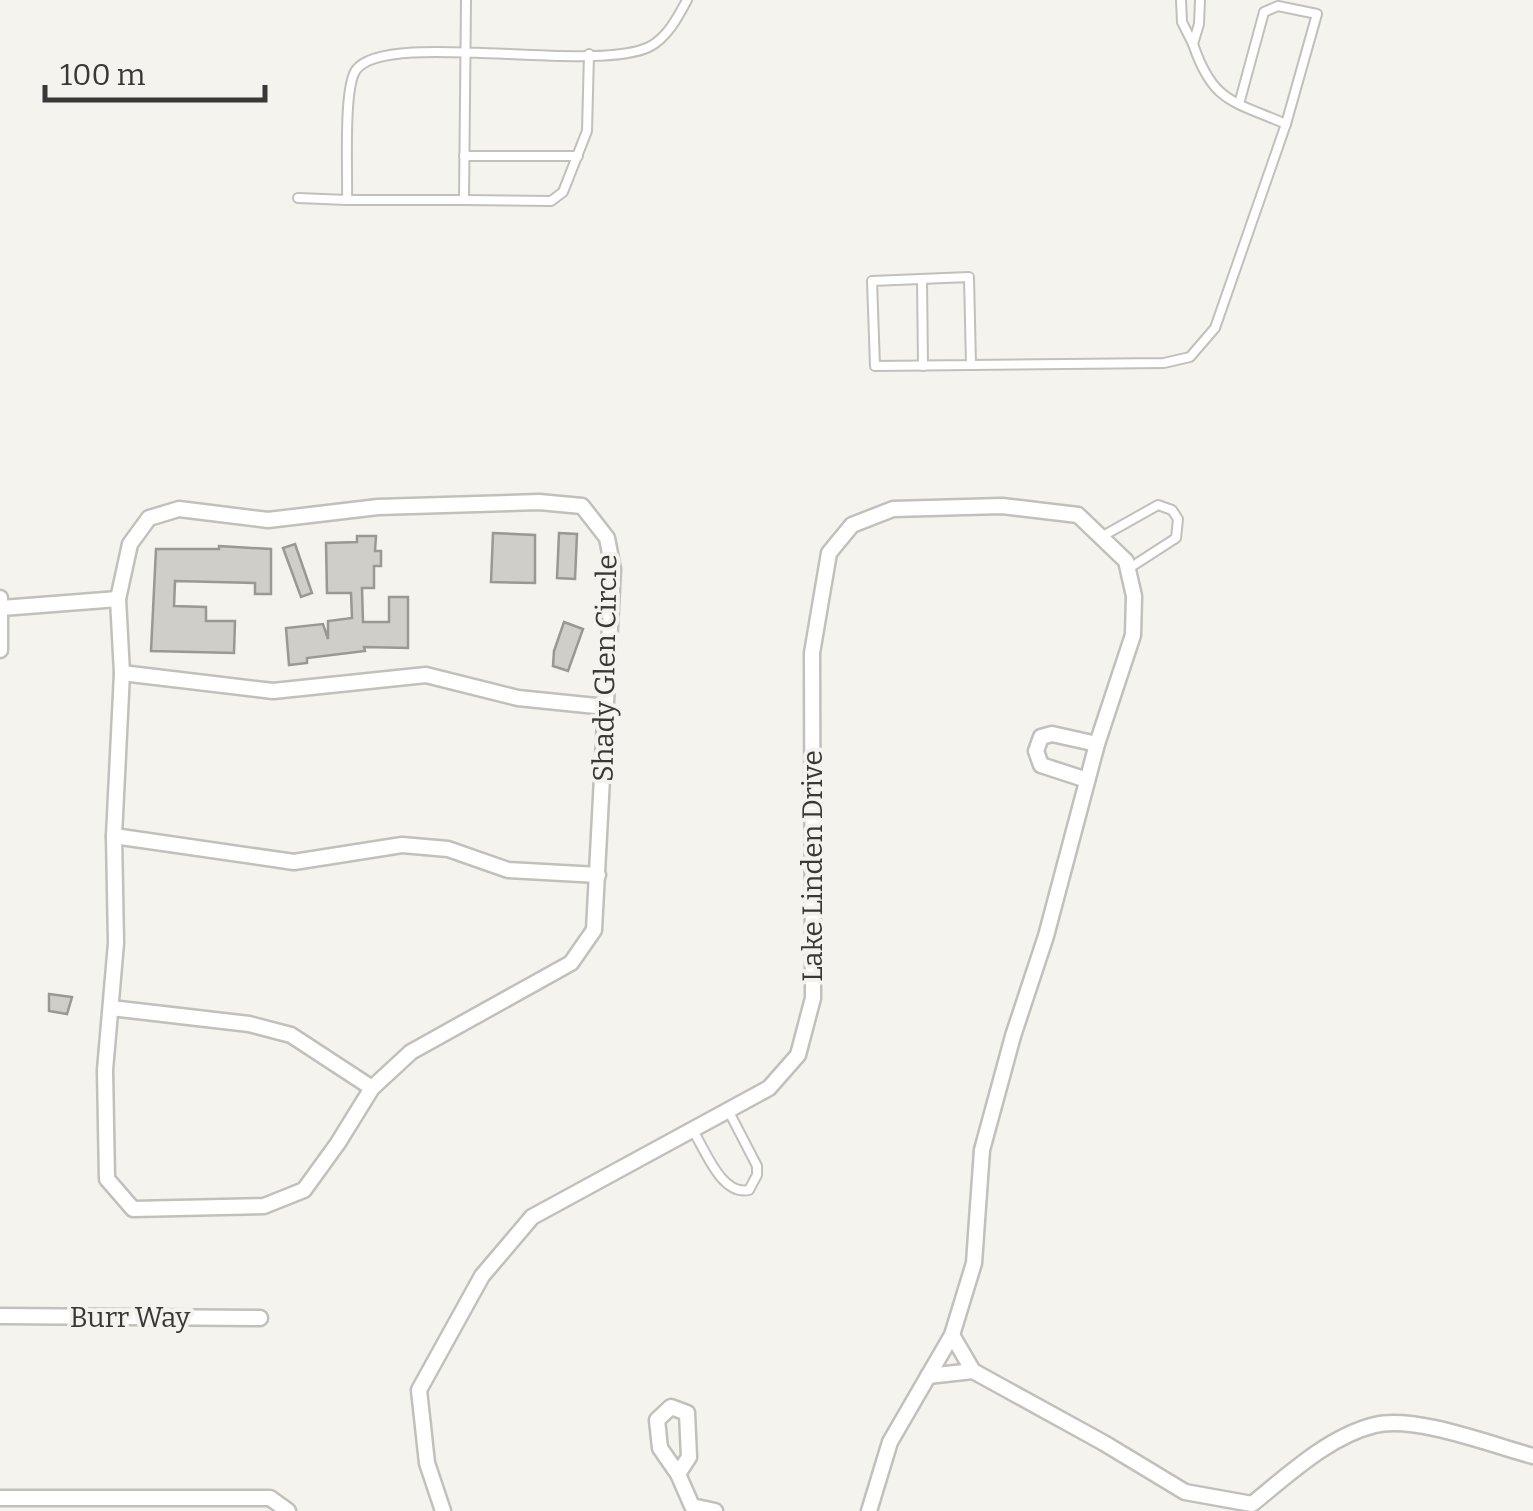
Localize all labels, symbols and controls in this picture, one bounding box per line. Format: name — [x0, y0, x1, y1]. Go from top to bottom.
scale bar — [45, 40, 265, 102]
text: 100 m — [60, 57, 146, 93]
street label: Shady Glen Circle — [587, 554, 623, 782]
street label: Lake Linden Drive — [796, 750, 829, 982]
street label: Burr Way — [70, 1301, 190, 1334]

